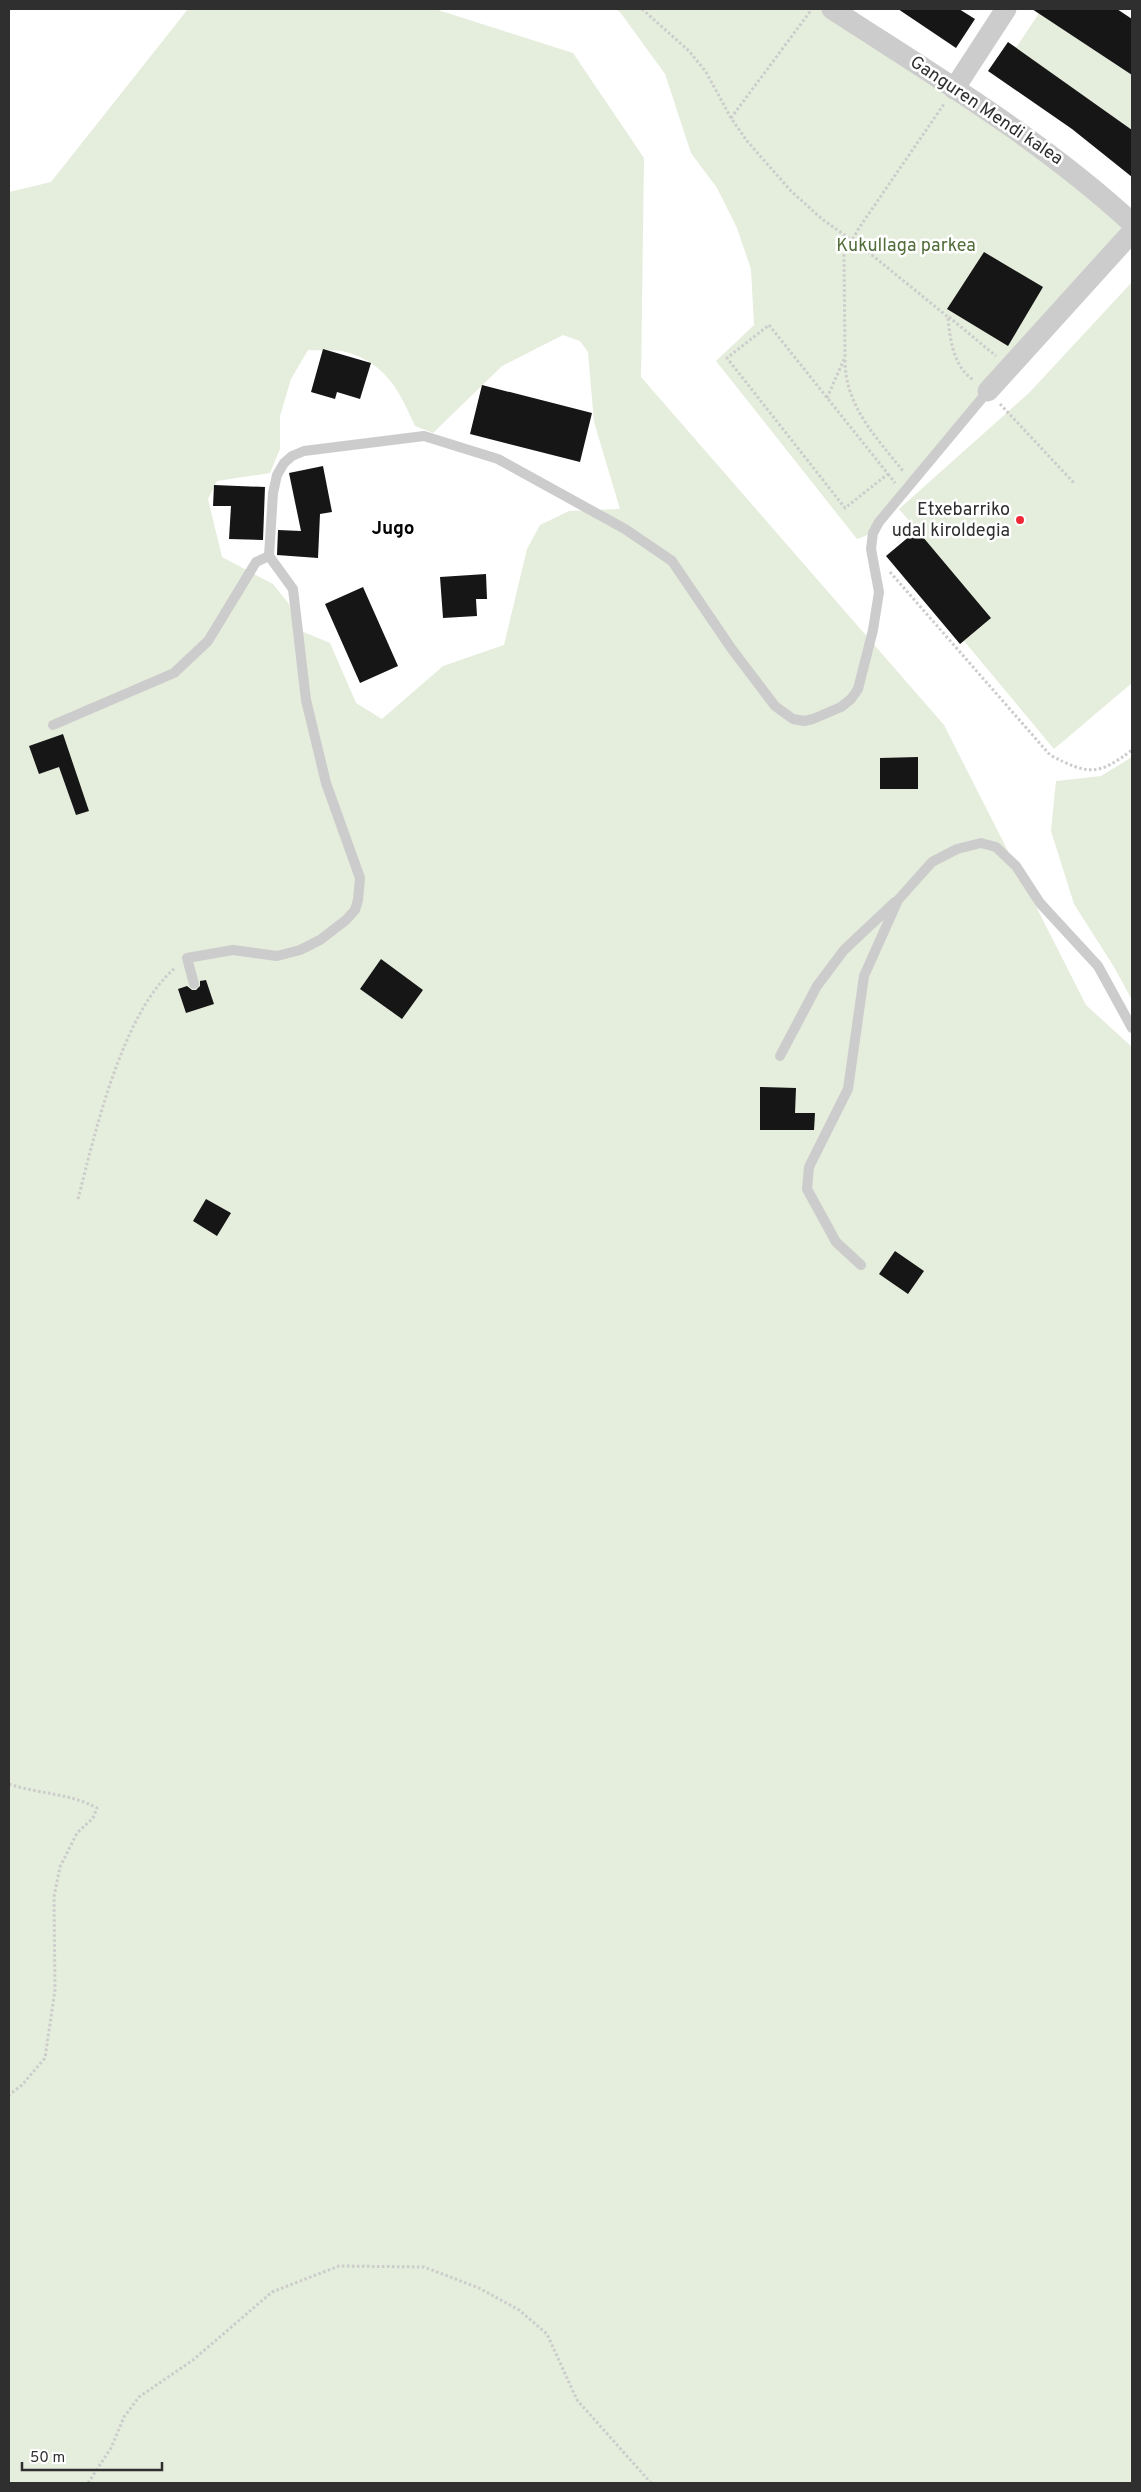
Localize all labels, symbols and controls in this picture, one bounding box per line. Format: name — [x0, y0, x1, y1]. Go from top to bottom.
street label: Ganguren Mendi kalea — [905, 51, 1067, 171]
park label: Kukullaga parkea — [836, 235, 976, 258]
place label: Etxebarriko udal kiroldegia — [892, 499, 1010, 543]
marker: Etxebarriko udal kiroldegia — [1014, 514, 1026, 526]
district label: Jugo — [371, 517, 415, 541]
scale bar — [22, 2440, 162, 2472]
text: 50 m — [30, 2449, 65, 2468]

